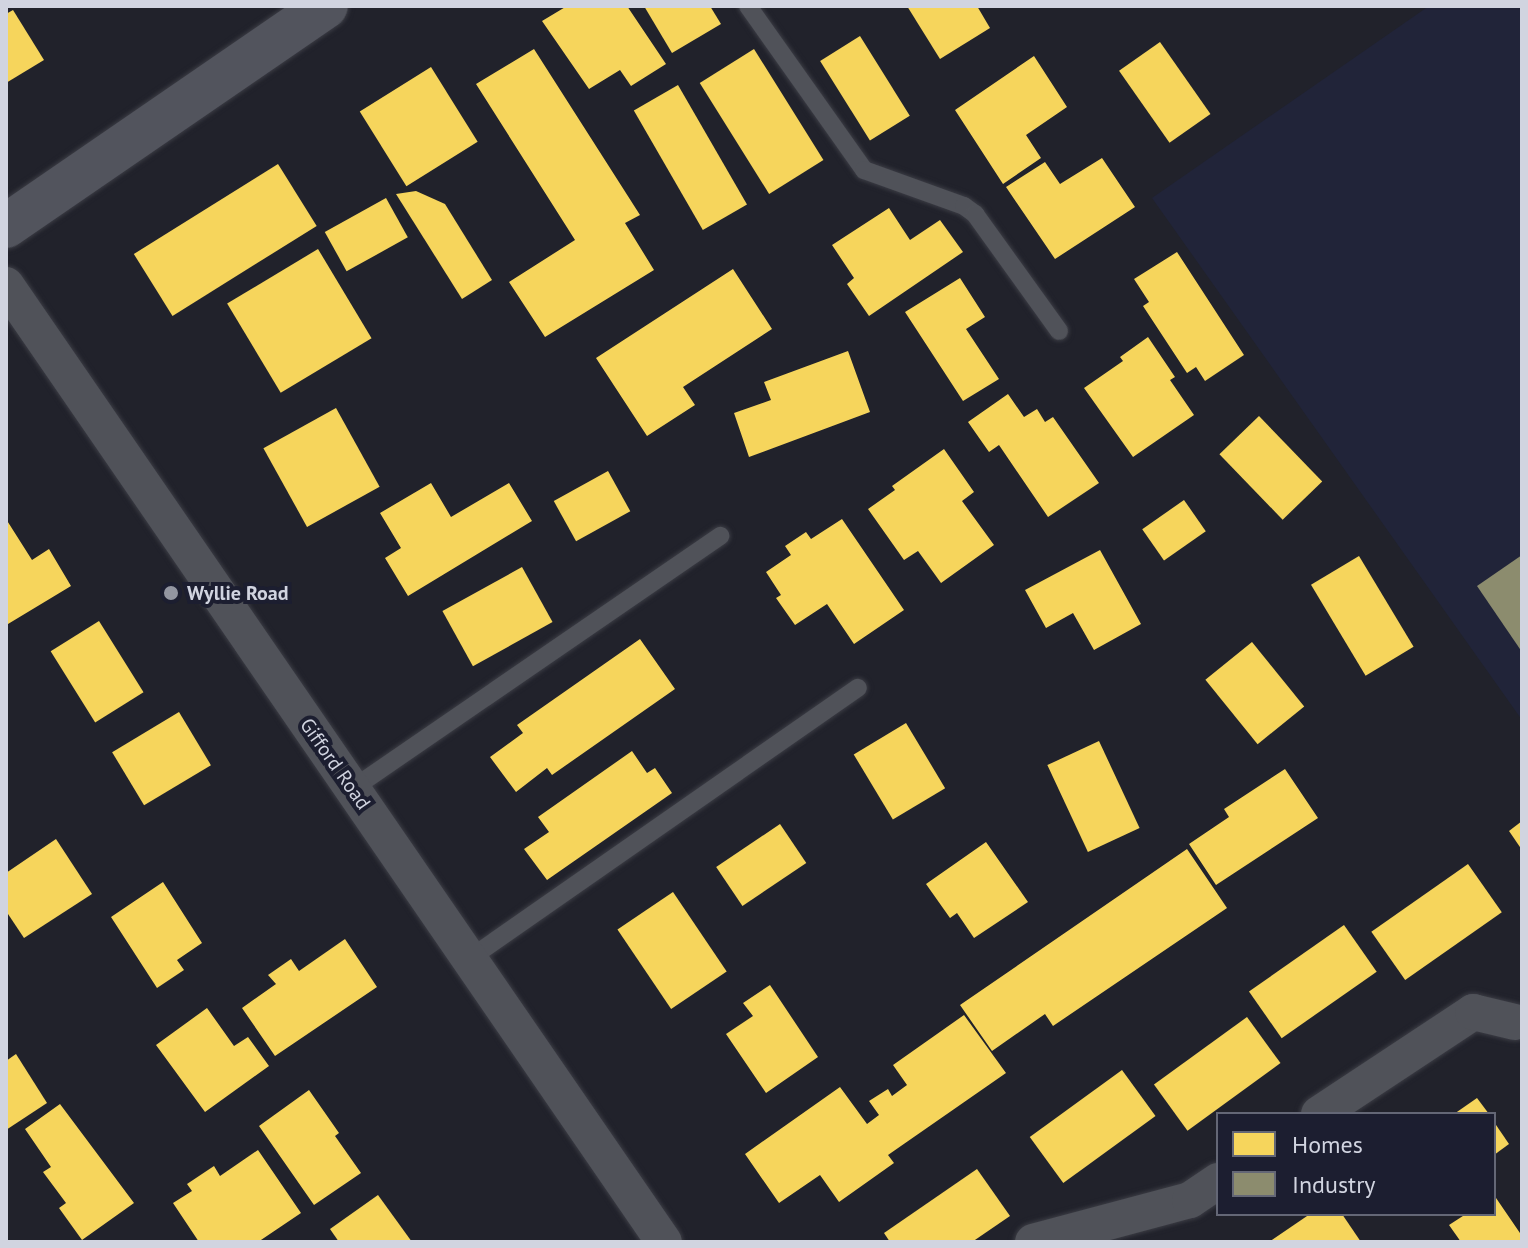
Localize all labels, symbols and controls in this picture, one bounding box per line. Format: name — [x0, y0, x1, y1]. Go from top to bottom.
place label: Wyllie Road — [187, 581, 289, 605]
marker: Wyllie Road — [162, 584, 180, 602]
street label: Gifford Road — [295, 714, 375, 814]
legend — [1216, 1112, 1496, 1216]
text: Homes — [1292, 1129, 1363, 1160]
text: Industry — [1292, 1169, 1376, 1200]

